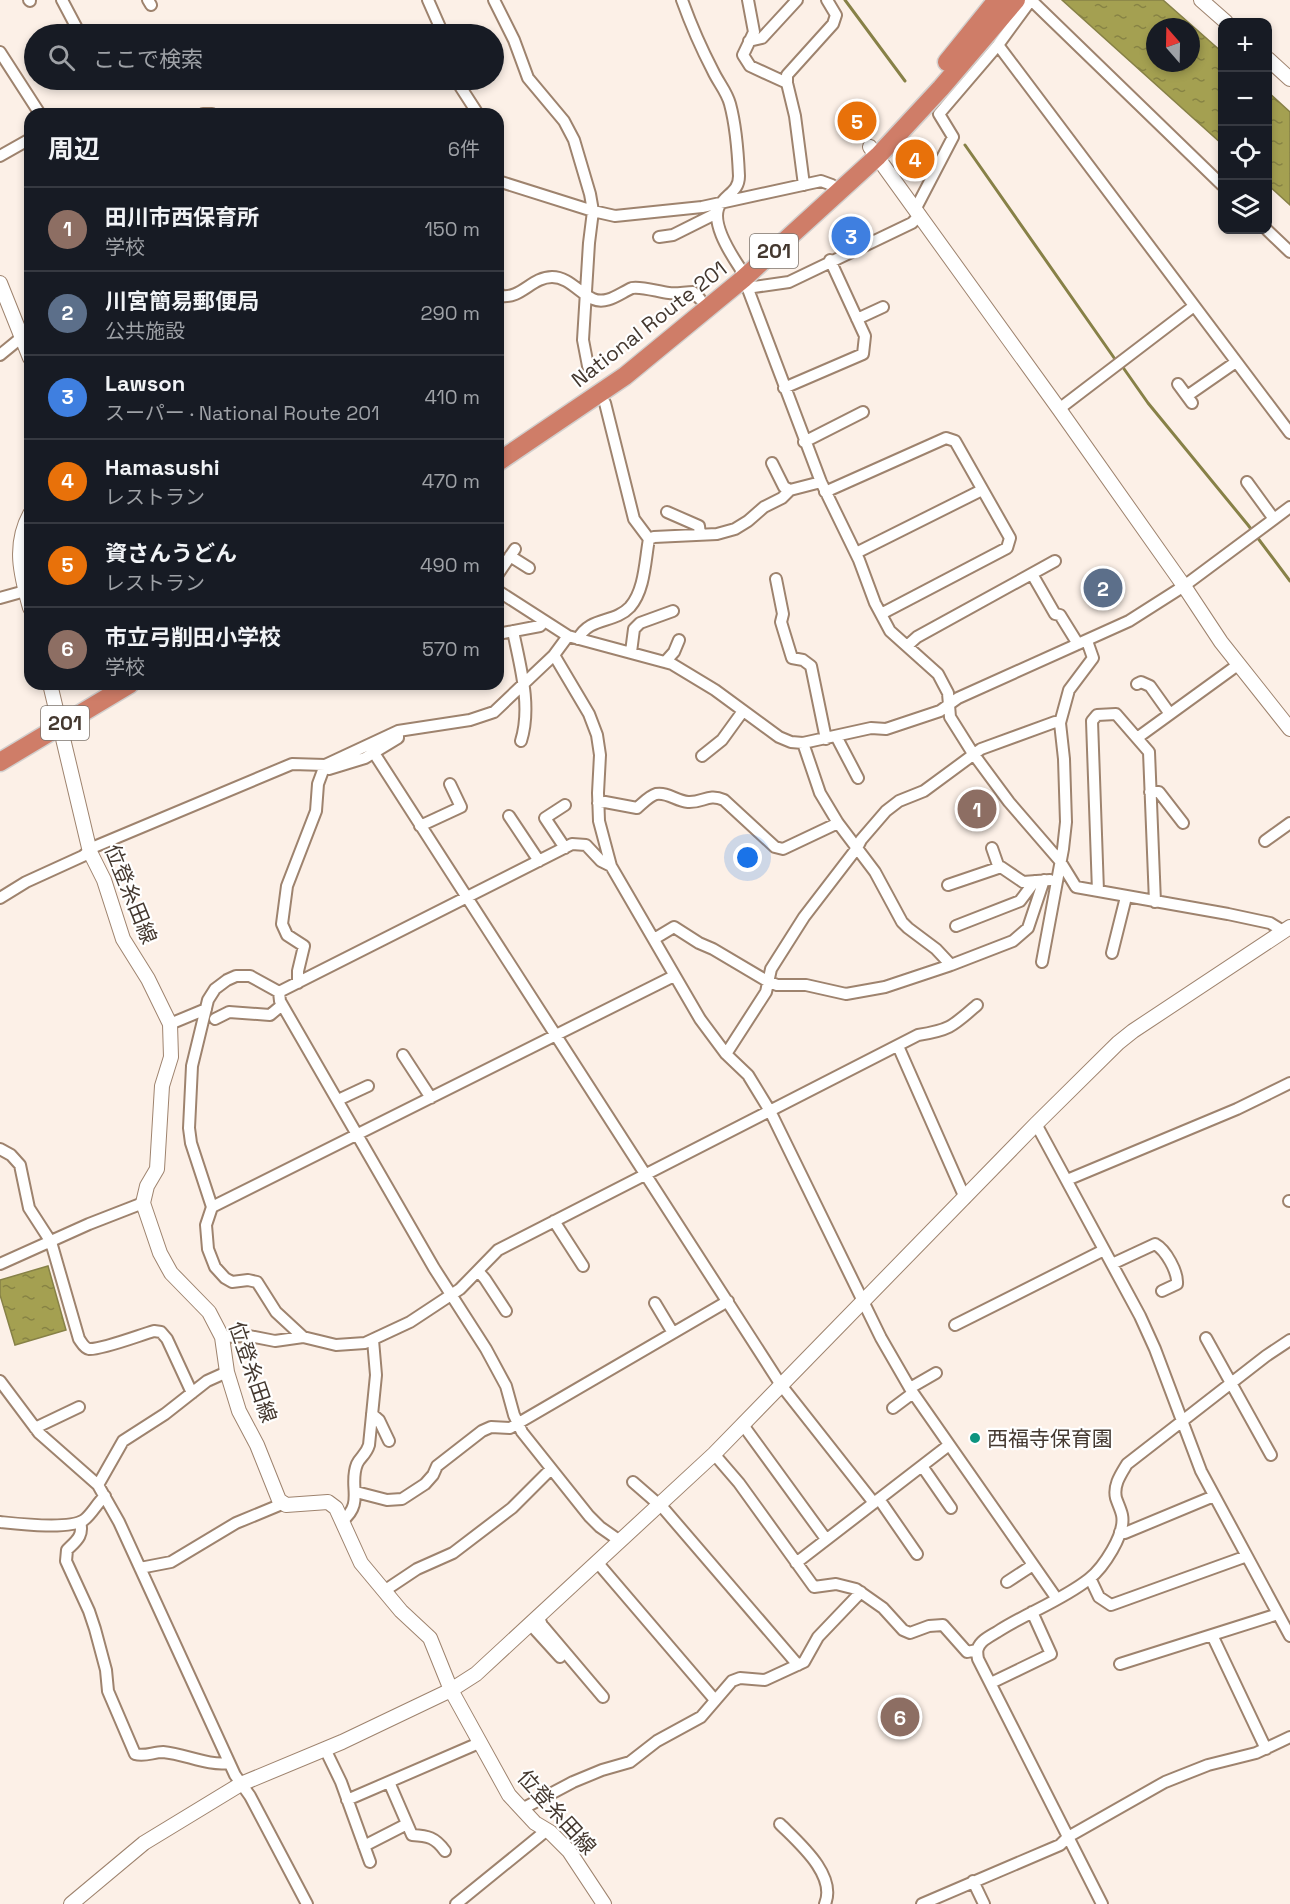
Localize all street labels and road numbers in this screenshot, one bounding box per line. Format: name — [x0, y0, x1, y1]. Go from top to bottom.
road number: 201 — [750, 234, 798, 268]
street label: National Route 201 — [566, 255, 732, 393]
road number: 201 — [41, 706, 89, 740]
street label: 位登糸田線 — [99, 840, 163, 948]
street label: 位登糸田線 — [223, 1318, 283, 1426]
street label: 位登糸田線 — [512, 1764, 602, 1860]

